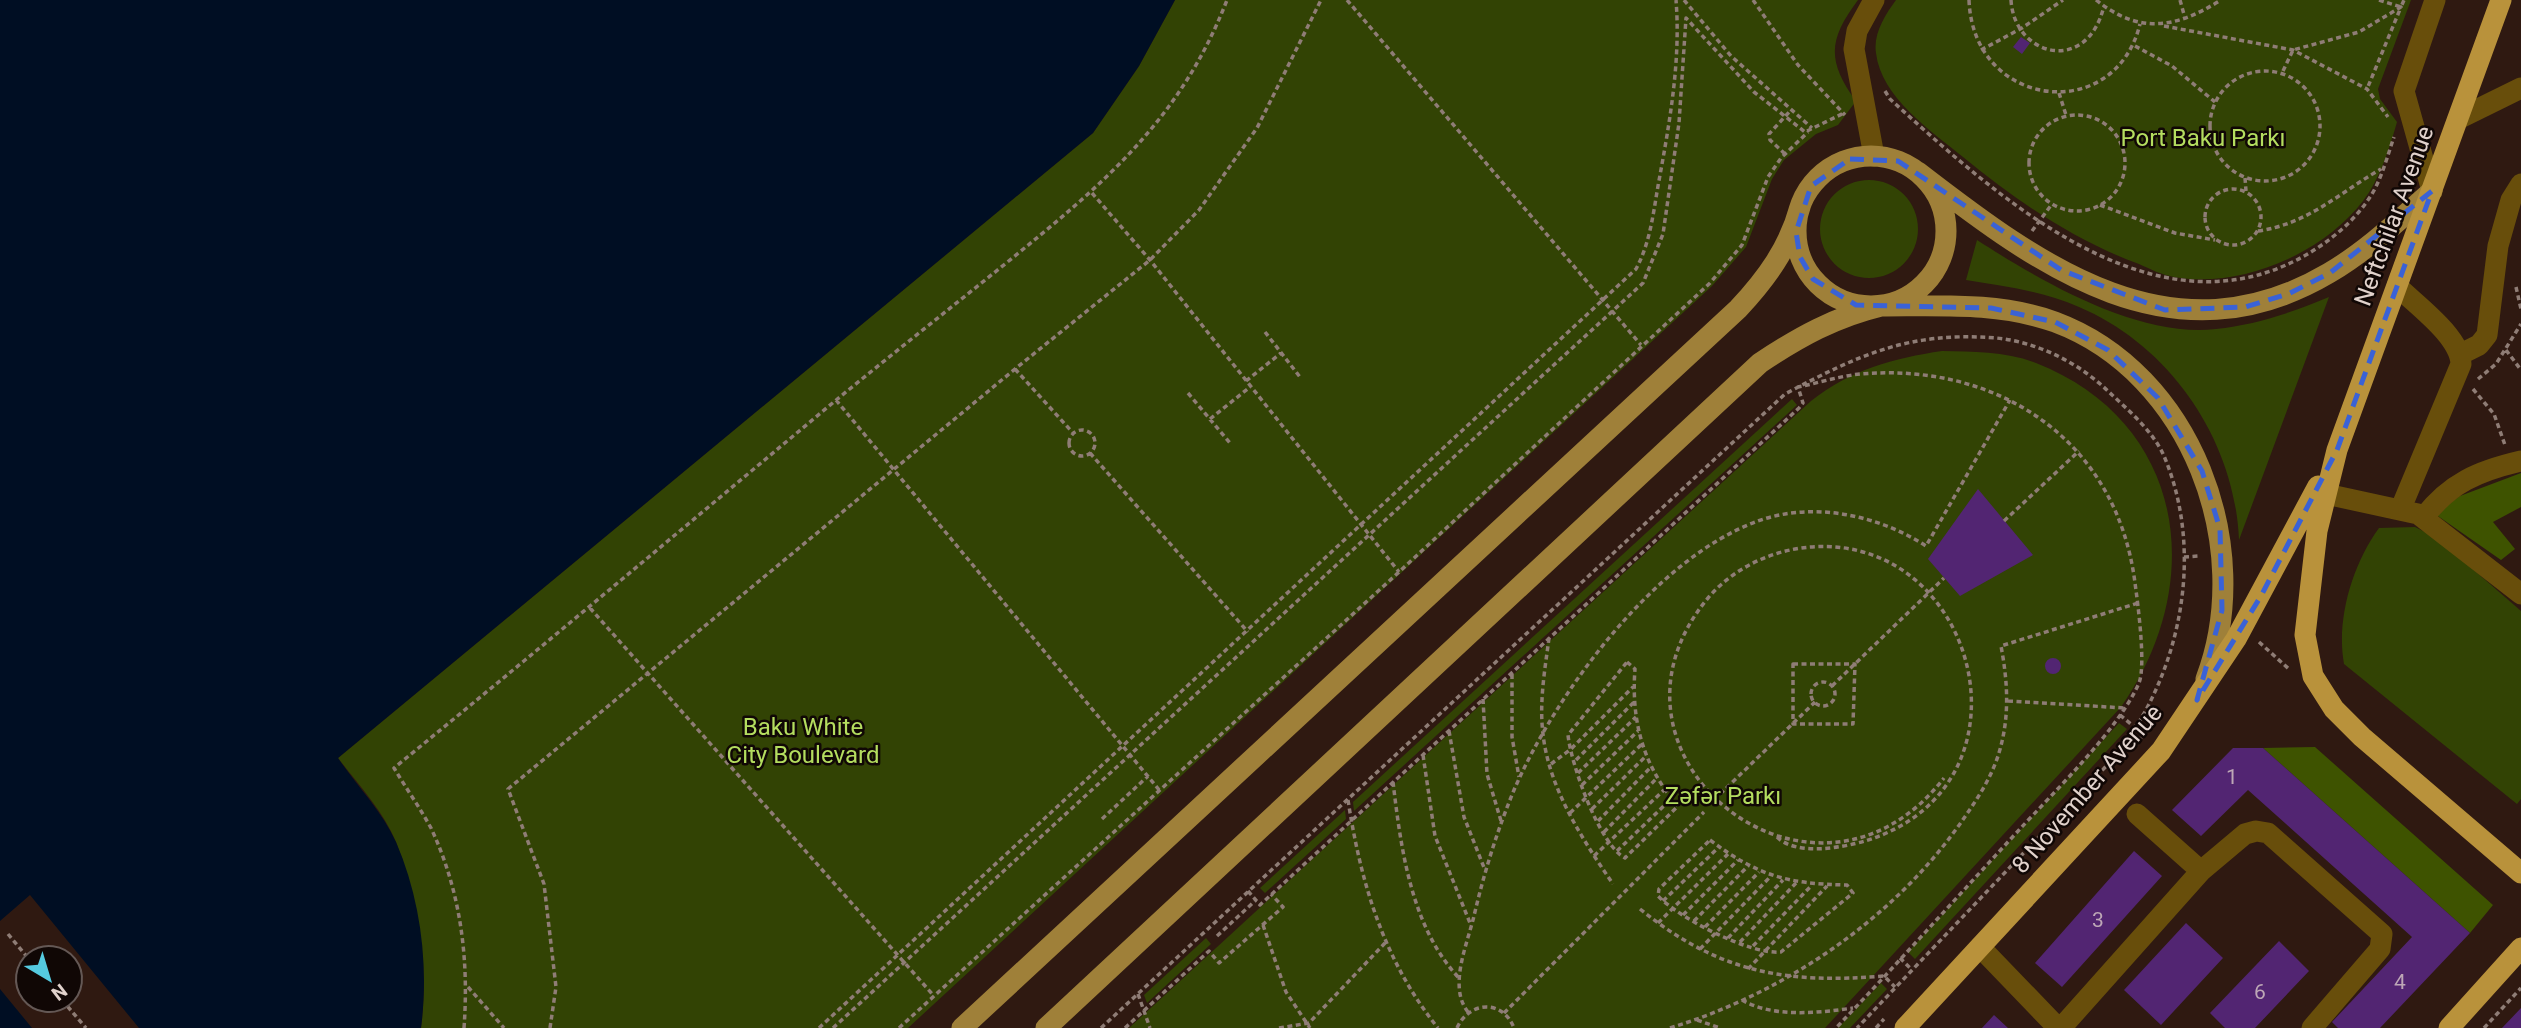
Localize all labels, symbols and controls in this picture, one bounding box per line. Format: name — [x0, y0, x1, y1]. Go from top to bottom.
street label: Neftchilar Avenue — [2349, 122, 2439, 310]
park label: Port Baku Parkı — [2121, 124, 2285, 152]
street label: 8 November Avenue — [2006, 699, 2168, 879]
park label: Baku White City Boulevard — [727, 713, 879, 769]
house number: 1 — [2226, 765, 2238, 789]
park label: Zəfər Parkı — [1665, 782, 1781, 810]
house number: 3 — [2092, 908, 2104, 932]
north arrow — [14, 944, 84, 1014]
house number: 4 — [2394, 970, 2406, 994]
text: N — [47, 979, 72, 1005]
house number: 6 — [2254, 980, 2266, 1004]

